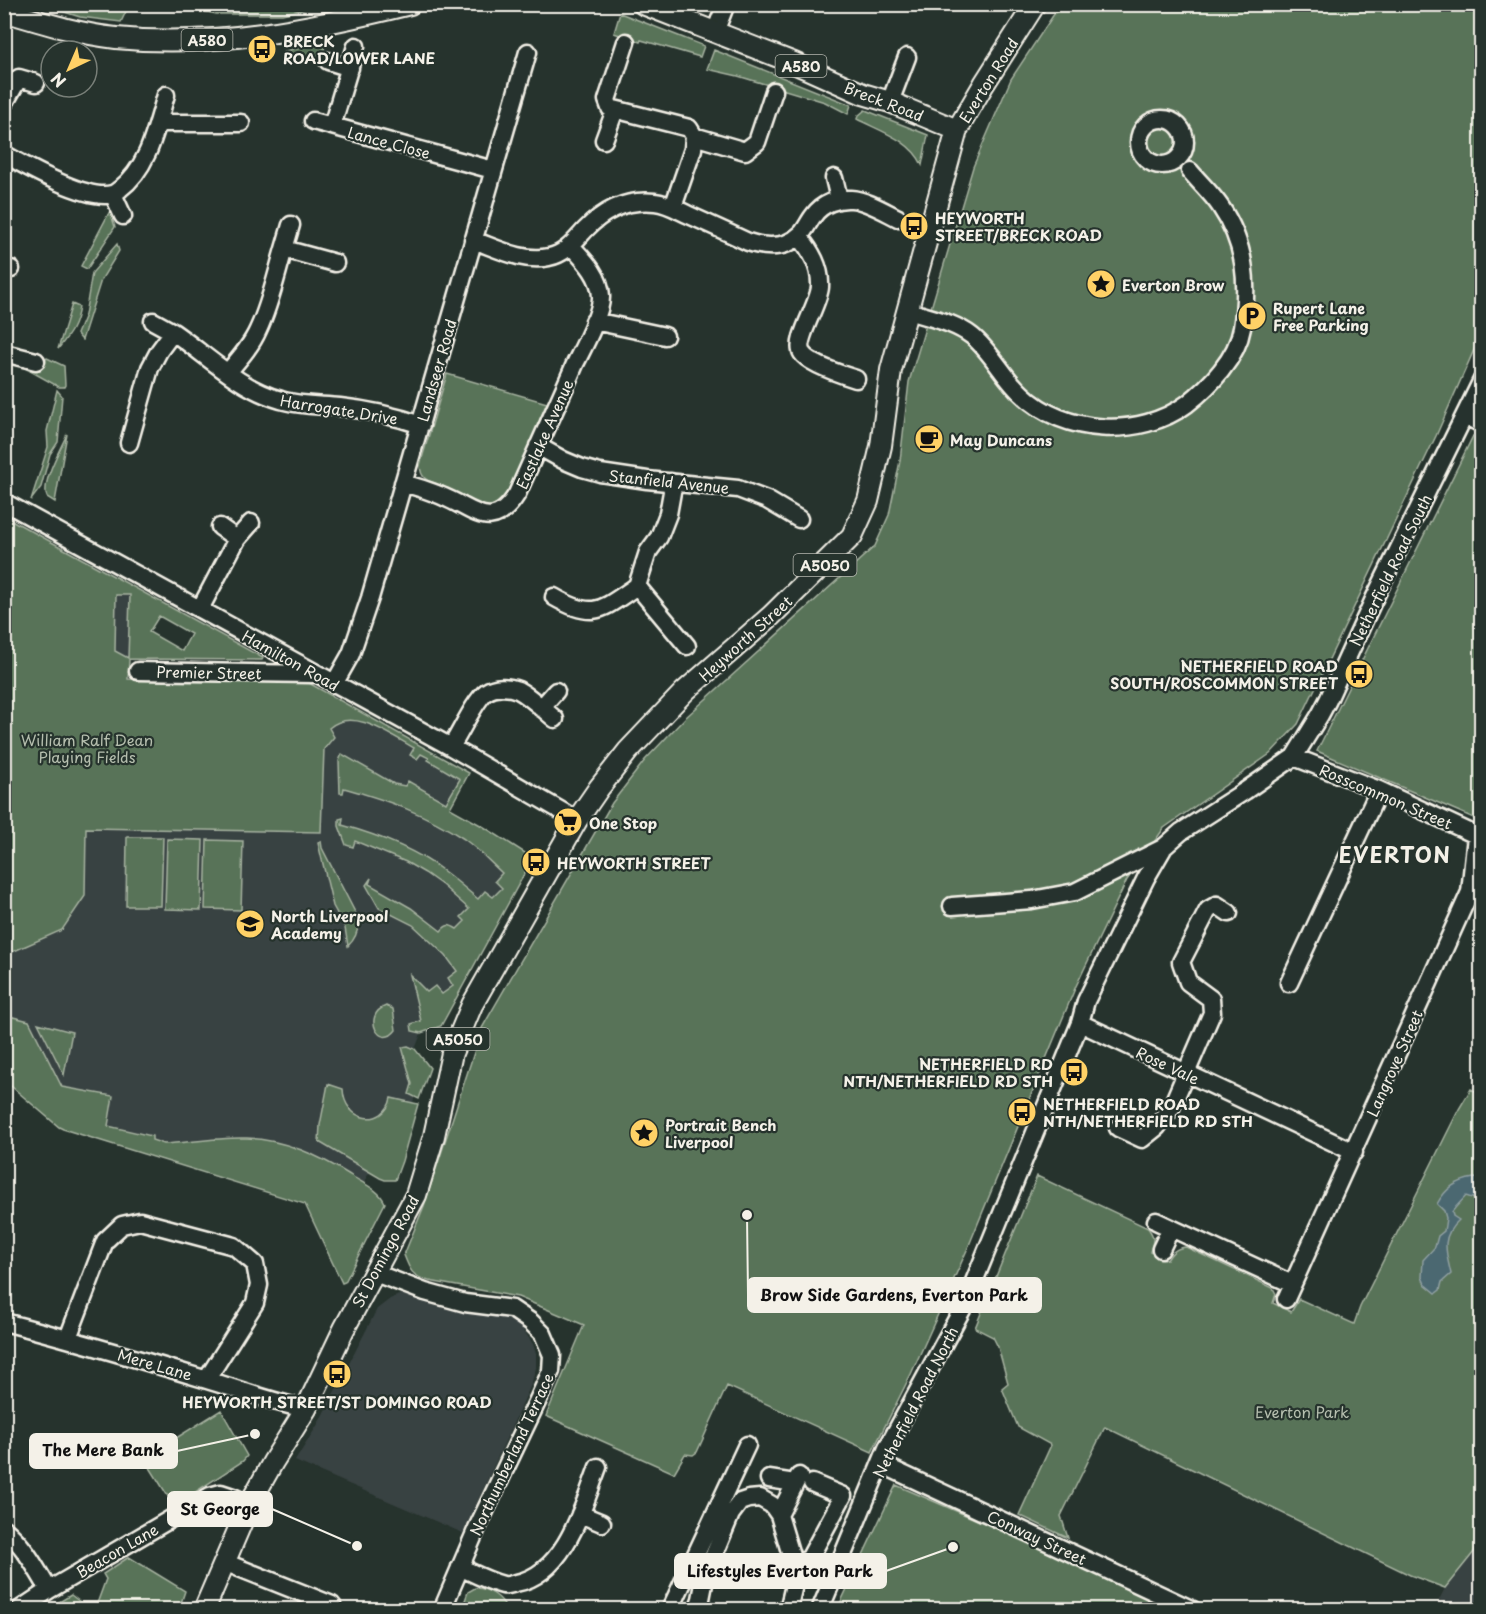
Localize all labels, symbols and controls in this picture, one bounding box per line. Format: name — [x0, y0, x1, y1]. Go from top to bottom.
road number: A580 — [182, 29, 232, 51]
place label: BRECK ROAD/LOWER LANE — [283, 29, 436, 69]
bus stop icon: BRECK ROAD/LOWER LANE — [246, 33, 278, 65]
street label: Everton Road — [953, 33, 1023, 127]
north arrow — [39, 39, 99, 99]
road number: A580 — [776, 55, 826, 77]
text: N — [45, 67, 71, 94]
street label: Breck Road — [841, 75, 927, 127]
street label: Lance Close — [345, 120, 433, 164]
place label: HEYWORTH STREET/BRECK ROAD — [935, 206, 1102, 246]
bus stop icon: HEYWORTH STREET/BRECK ROAD — [898, 210, 930, 242]
place icon: Everton Brow — [1085, 268, 1117, 300]
place label: Everton Brow — [1122, 273, 1225, 296]
place label: Rupert Lane Free Parking — [1273, 296, 1369, 336]
parking icon: Rupert Lane Free Parking — [1236, 300, 1268, 332]
street label: Landseer Road — [410, 316, 462, 424]
street label: Eastlake Avenue — [509, 375, 579, 493]
street label: Harrogate Drive — [278, 388, 400, 430]
cafe icon: May Duncans — [913, 423, 945, 455]
place label: May Duncans — [950, 428, 1052, 451]
street label: Stanfield Avenue — [608, 463, 730, 499]
street label: Netherfield Road South — [1343, 490, 1437, 650]
road number: A5050 — [794, 554, 856, 576]
street label: Heyworth Street — [693, 590, 797, 686]
street label: Hamilton Road — [238, 624, 344, 696]
place label: NETHERFIELD ROAD SOUTH/ROSCOMMON STREET — [1110, 654, 1339, 694]
bus stop icon: NETHERFIELD ROAD SOUTH/ROSCOMMON STREET — [1343, 658, 1375, 690]
street label: Premier Street — [156, 660, 262, 684]
park label: William Ralf Dean Playing Fields — [21, 728, 153, 768]
street label: Rosscommon Street — [1316, 758, 1456, 834]
supermarket icon: One Stop — [552, 806, 584, 838]
place label: One Stop — [589, 811, 657, 834]
district label: EVERTON — [1338, 838, 1452, 870]
bus stop icon: HEYWORTH STREET — [520, 846, 552, 878]
place label: HEYWORTH STREET — [557, 851, 711, 874]
place label: North Liverpool Academy — [270, 904, 388, 944]
school or university icon: North Liverpool Academy — [234, 908, 266, 940]
street label: Langrove Street — [1360, 1006, 1428, 1120]
road number: A5050 — [426, 1028, 490, 1050]
street label: Rose Vale — [1132, 1040, 1204, 1090]
place label: NETHERFIELD RD NTH/NETHERFIELD RD STH — [843, 1052, 1053, 1092]
bus stop icon: NETHERFIELD RD NTH/NETHERFIELD RD STH — [1058, 1056, 1090, 1088]
place label: NETHERFIELD ROAD NTH/NETHERFIELD RD STH — [1043, 1092, 1253, 1132]
bus stop icon: NETHERFIELD ROAD NTH/NETHERFIELD RD STH — [1006, 1096, 1038, 1128]
place label: Portrait Bench Liverpool — [665, 1113, 777, 1153]
place icon: Portrait Bench Liverpool — [628, 1117, 660, 1149]
street label: St Domingo Road — [346, 1191, 424, 1311]
callout: Brow Side Gardens, Everton Park — [748, 1278, 1041, 1312]
text: Brow Side Gardens, Everton Park — [760, 1282, 1028, 1306]
street label: Netherfield Road North — [867, 1322, 963, 1482]
street label: Mere Lane — [115, 1342, 195, 1386]
bus stop icon: HEYWORTH STREET/ST DOMINGO ROAD — [321, 1358, 353, 1390]
street label: Northumberland Terrace — [463, 1369, 559, 1539]
place label: HEYWORTH STREET/ST DOMINGO ROAD — [182, 1390, 492, 1413]
park label: Everton Park — [1255, 1400, 1349, 1423]
callout: The Mere Bank — [30, 1434, 177, 1468]
text: The Mere Bank — [42, 1437, 164, 1461]
callout: St George — [168, 1492, 272, 1526]
text: St George — [180, 1496, 260, 1520]
street label: Conway Street — [984, 1504, 1090, 1570]
street label: Beacon Lane — [72, 1517, 162, 1583]
callout: Lifestyles Everton Park — [675, 1554, 886, 1588]
text: Lifestyles Everton Park — [687, 1558, 873, 1582]

